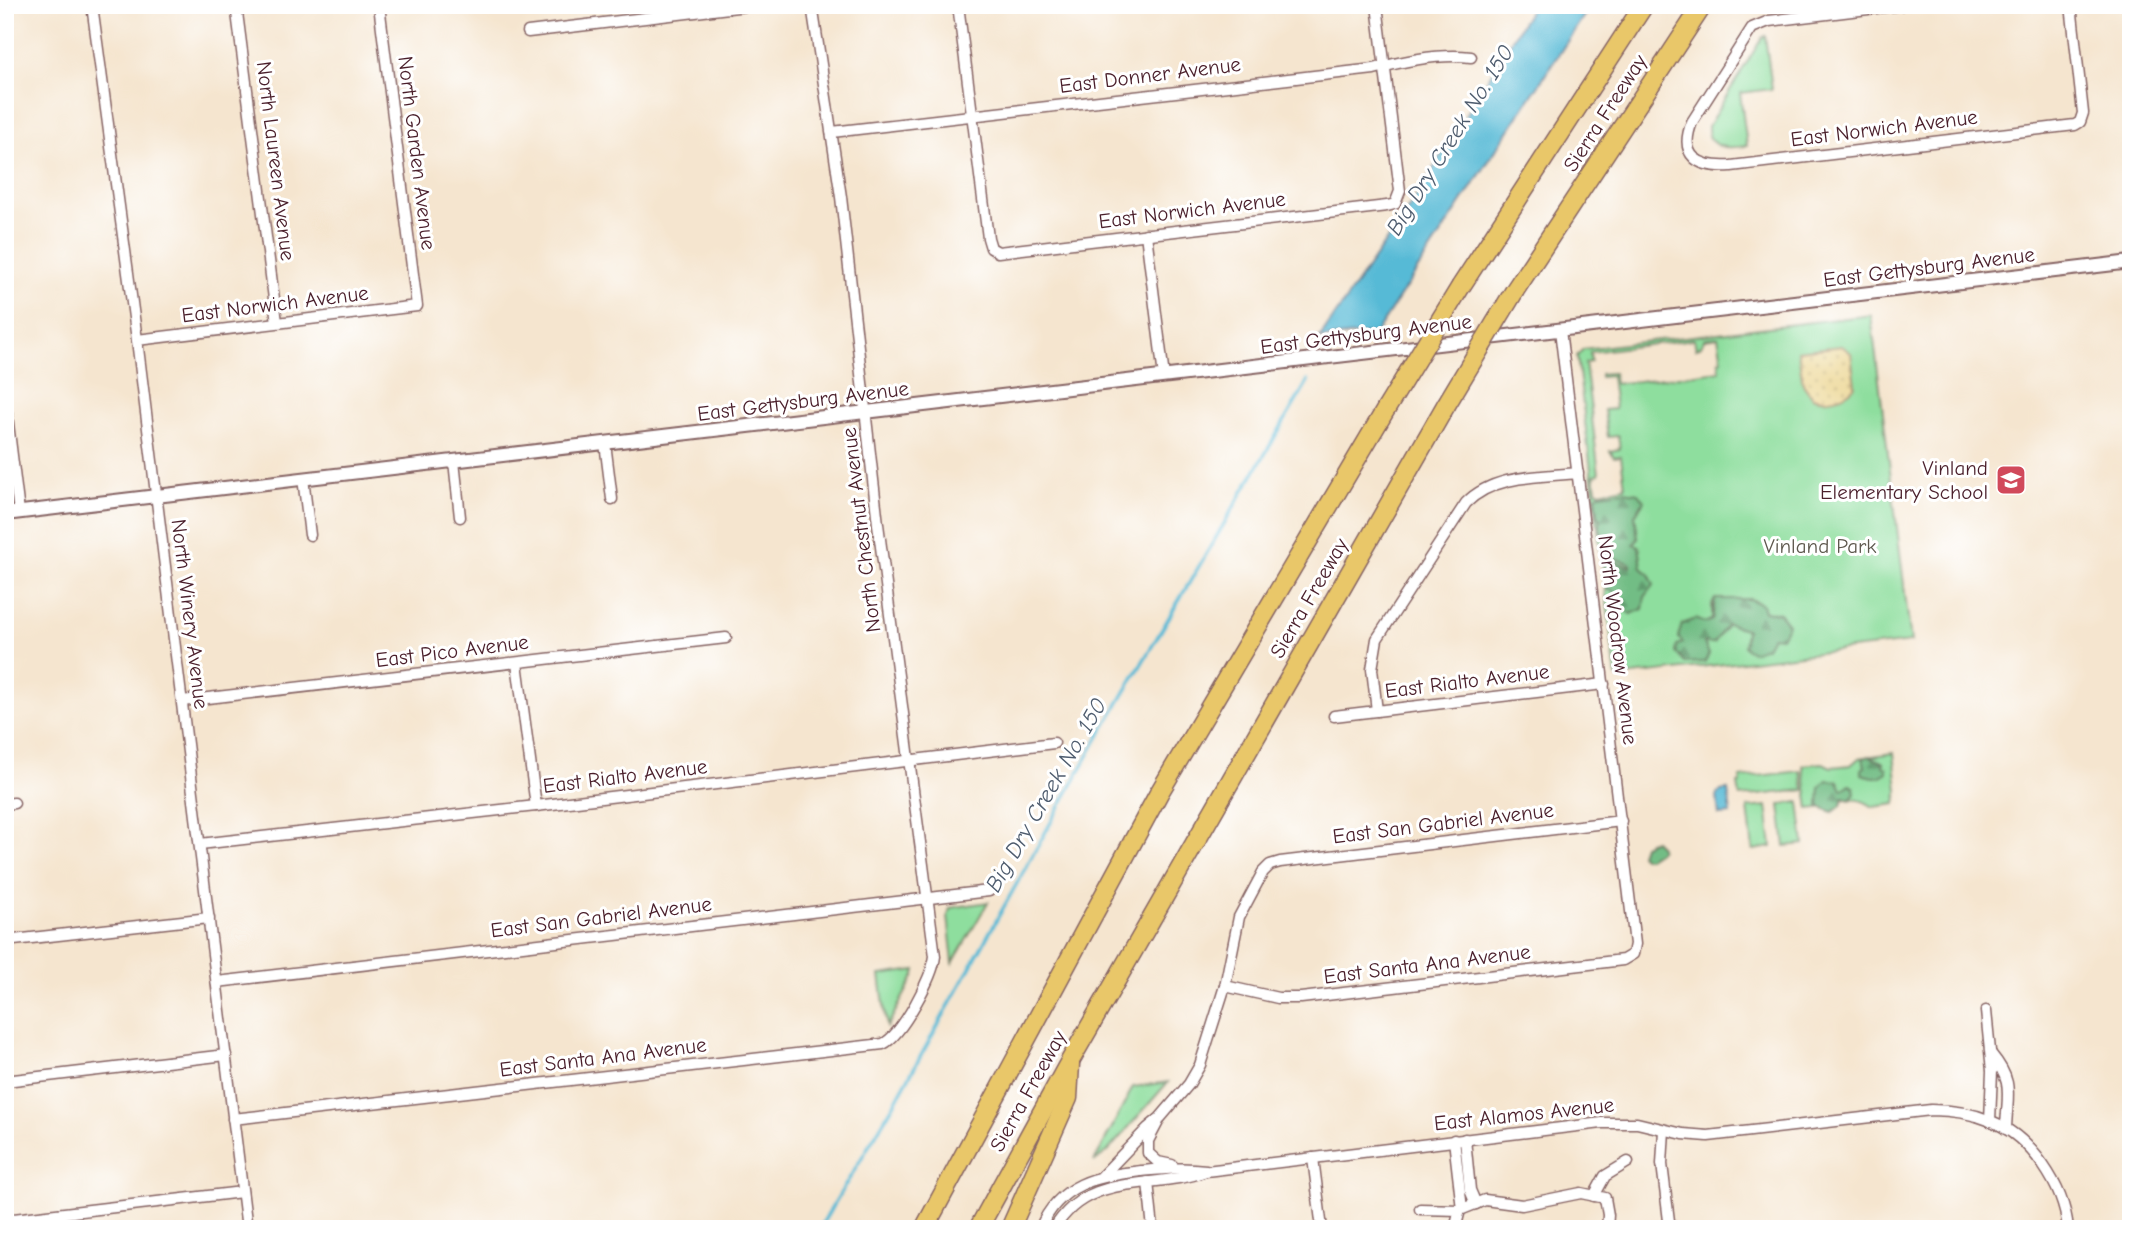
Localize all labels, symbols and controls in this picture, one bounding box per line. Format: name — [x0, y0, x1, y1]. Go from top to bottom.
water label: Big Dry Creek No. 150 — [1380, 40, 1520, 240]
street label: Sierra Freeway — [1558, 50, 1652, 176]
street label: East Donner Avenue — [1058, 52, 1242, 98]
street label: North Garden Avenue — [393, 55, 441, 251]
street label: North Laureen Avenue — [252, 60, 300, 262]
street label: East Norwich Avenue — [1789, 105, 1979, 151]
street label: East Norwich Avenue — [1097, 187, 1287, 233]
street label: East Gettysburg Avenue — [1822, 242, 2036, 292]
street label: East Norwich Avenue — [180, 281, 370, 327]
street label: East Gettysburg Avenue — [1259, 309, 1473, 359]
street label: East Gettysburg Avenue — [696, 376, 910, 426]
street label: North Chestnut Avenue — [837, 426, 885, 634]
place label: Vinland Elementary School — [1820, 456, 1988, 504]
school or university icon: Vinland Elementary School — [1994, 463, 2028, 497]
street label: North Winery Avenue — [166, 518, 214, 710]
street label: Sierra Freeway — [1265, 533, 1353, 662]
street label: North Woodrow Avenue — [1593, 534, 1643, 746]
park label: Vinland Park — [1763, 534, 1877, 558]
street label: East Pico Avenue — [374, 630, 530, 672]
street label: East Rialto Avenue — [1383, 659, 1551, 703]
water label: Big Dry Creek No. 150 — [979, 693, 1113, 897]
street label: East Rialto Avenue — [541, 754, 709, 798]
street label: East San Gabriel Avenue — [1331, 798, 1555, 848]
street label: East San Gabriel Avenue — [489, 892, 713, 942]
street label: East Santa Ana Avenue — [1322, 939, 1532, 989]
street label: Sierra Freeway — [985, 1026, 1071, 1156]
street label: East Santa Ana Avenue — [498, 1032, 708, 1082]
street label: East Alamos Avenue — [1433, 1093, 1615, 1135]

